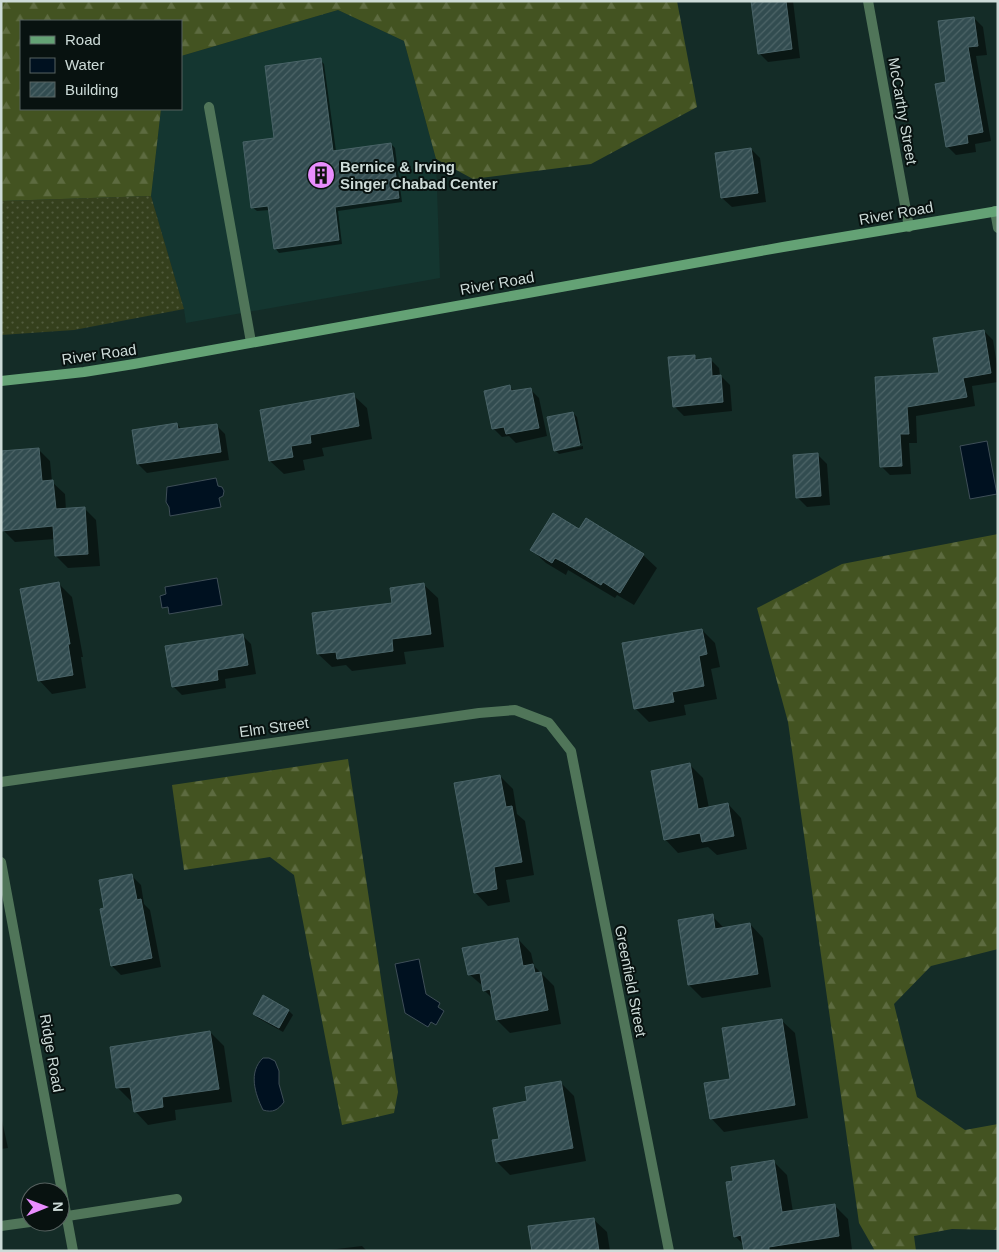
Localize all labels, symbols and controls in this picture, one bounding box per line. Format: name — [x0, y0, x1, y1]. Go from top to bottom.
legend — [20, 20, 182, 110]
text: Road — [65, 31, 101, 48]
text: Water — [65, 56, 104, 73]
street label: McCarthy Street — [885, 56, 921, 167]
text: Building — [65, 81, 118, 98]
place label: Bernice & Irving Singer Chabad Center — [340, 158, 498, 192]
building icon: Bernice & Irving Singer Chabad Center — [306, 160, 336, 190]
street label: River Road — [858, 198, 934, 228]
street label: River Road — [459, 268, 535, 298]
street label: River Road — [61, 340, 137, 368]
street label: Elm Street — [238, 714, 311, 740]
street label: Greenfield Street — [612, 924, 650, 1039]
street label: Ridge Road — [37, 1013, 67, 1093]
north arrow — [20, 1182, 70, 1232]
text: N — [50, 1202, 66, 1212]

